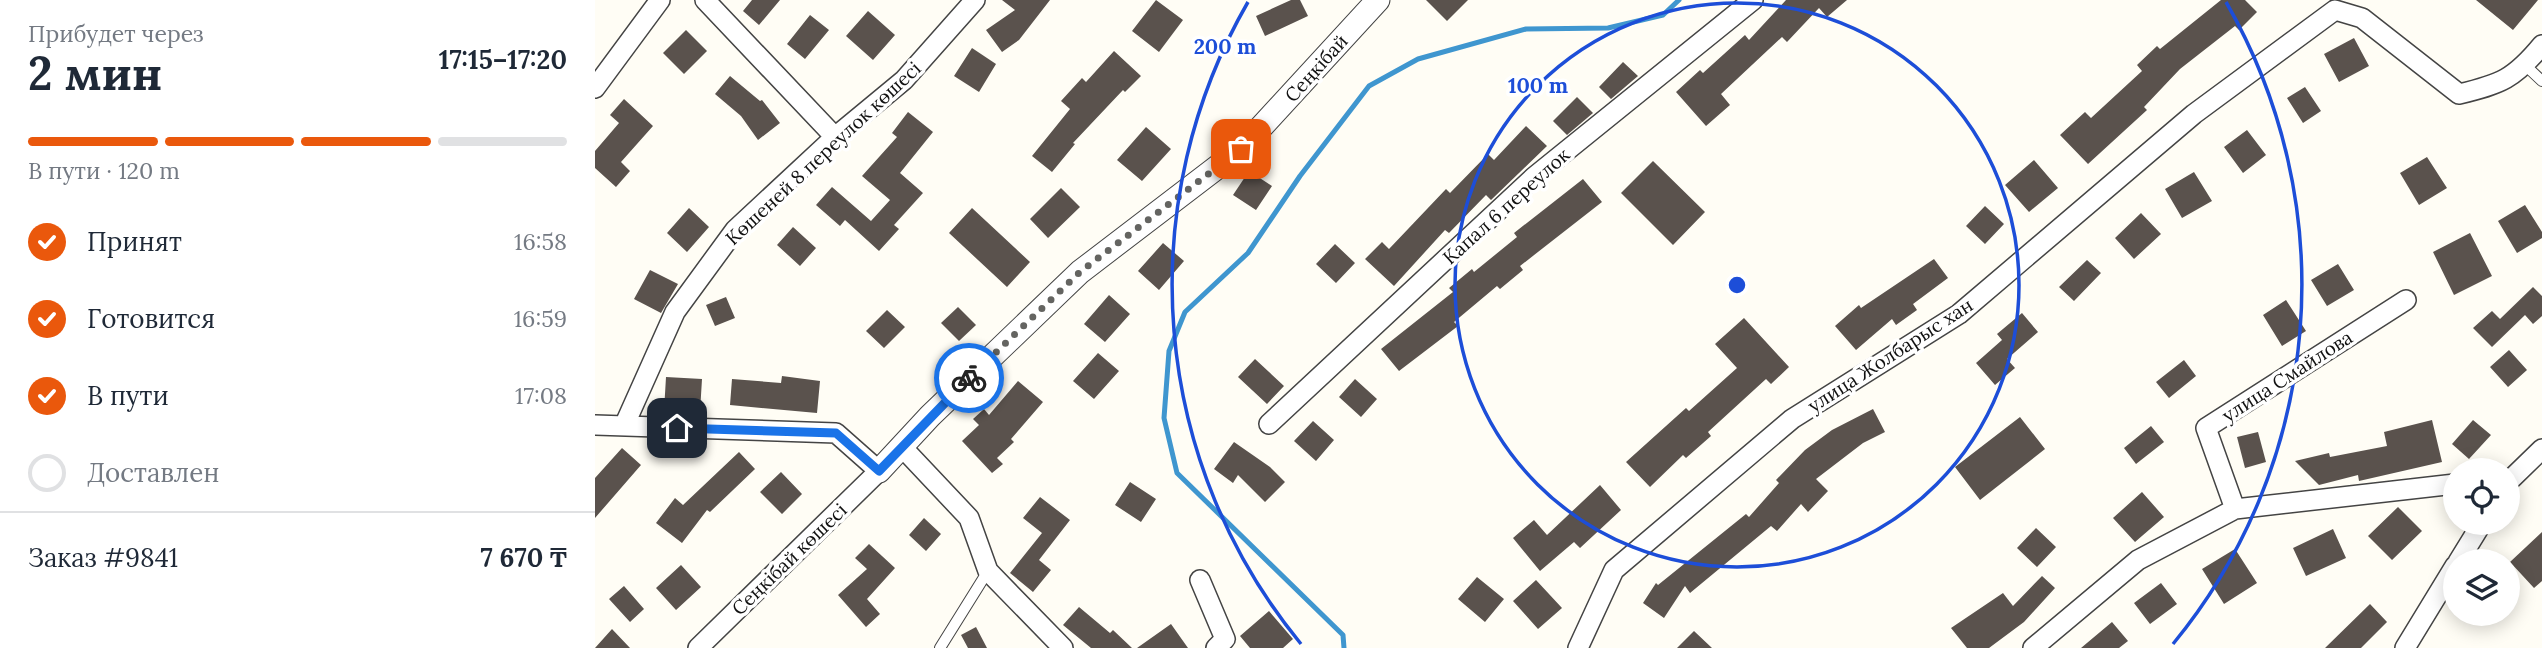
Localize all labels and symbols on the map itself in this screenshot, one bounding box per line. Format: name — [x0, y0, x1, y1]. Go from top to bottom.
street label: Сеңкібай — [1279, 29, 1353, 107]
text: 200 m — [1194, 33, 1256, 60]
street label: Көшеней 8 переулок көшесі — [720, 56, 926, 250]
text: 100 m — [1508, 72, 1568, 99]
pin — [1211, 119, 1271, 179]
street label: Капал 6 переулок — [1438, 142, 1575, 269]
centre of rings — [1725, 273, 1749, 297]
street label: улица Жолбарыс хан — [1803, 293, 1977, 417]
street label: улица Смайлова — [2217, 325, 2357, 427]
courier — [934, 343, 1004, 413]
pin — [647, 398, 707, 458]
street label: Сеңкібай көшесі — [726, 498, 852, 620]

